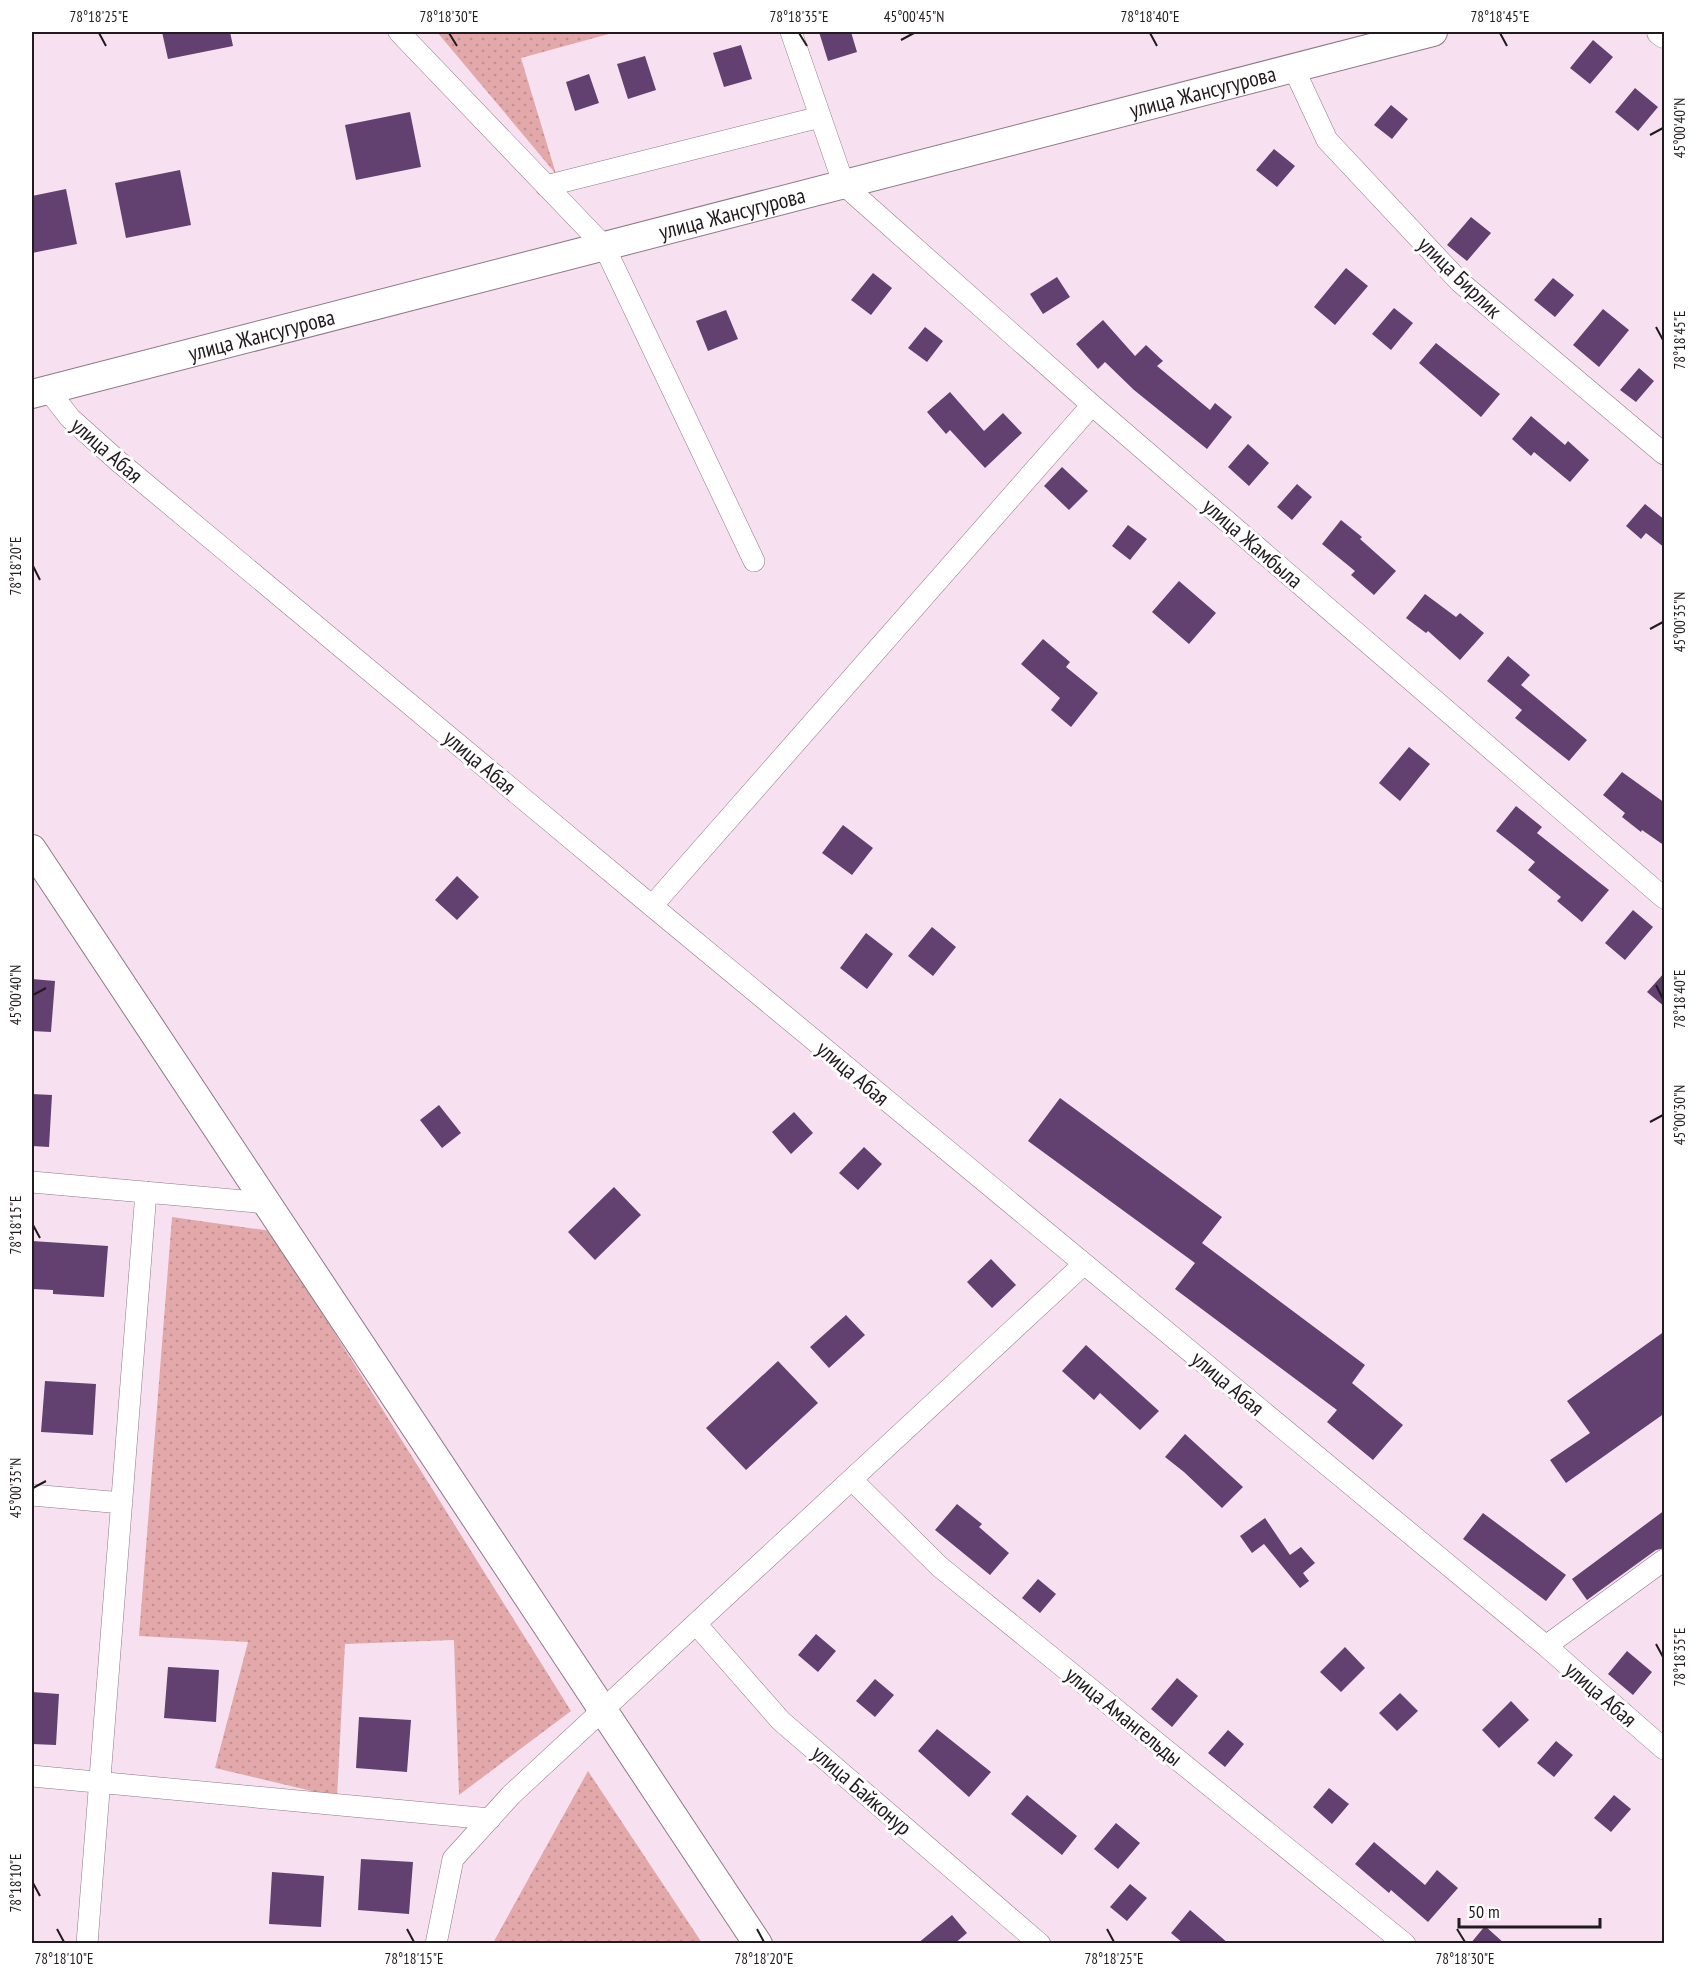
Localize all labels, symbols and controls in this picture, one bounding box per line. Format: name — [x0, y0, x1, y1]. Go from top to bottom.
text: 78°18'25"E — [69, 7, 129, 26]
text: 78°18'30"E — [419, 7, 479, 26]
text: 78°18'35"E — [769, 7, 829, 26]
text: 45°00'45"N — [884, 7, 944, 26]
text: 78°18'40"E — [1120, 7, 1180, 26]
text: 78°18'45"E — [1470, 7, 1530, 26]
street label: улица Жансугурова — [1126, 59, 1279, 124]
text: 45°00'40"N — [1670, 98, 1689, 158]
street label: улица Жансугурова — [656, 181, 808, 245]
street label: улица Бирлик — [1412, 230, 1508, 324]
street label: улица Жансугурова — [185, 302, 338, 367]
text: 78°18'45"E — [1670, 310, 1689, 370]
street label: улица Абая — [65, 411, 149, 489]
street label: улица Жамбыла — [1197, 492, 1309, 594]
text: 78°18'20"E — [6, 536, 25, 596]
text: 45°00'35"N — [1670, 592, 1689, 652]
street label: улица Абая — [438, 723, 522, 801]
text: 45°00'40"N — [6, 965, 25, 1025]
text: 78°18'40"E — [1670, 969, 1689, 1029]
street label: улица Абая — [811, 1034, 895, 1112]
text: 45°00'30"N — [1670, 1085, 1689, 1145]
text: 78°18'15"E — [6, 1195, 25, 1255]
street label: улица Абая — [1186, 1344, 1270, 1422]
text: 45°00'35"N — [6, 1458, 25, 1518]
text: 78°18'35"E — [1670, 1627, 1689, 1687]
street label: улица Абая — [1559, 1655, 1643, 1733]
street label: улица Амангельды — [1060, 1660, 1188, 1772]
street label: улица Байконур — [806, 1739, 918, 1841]
text: 78°18'10"E — [6, 1853, 25, 1913]
scale bar — [1459, 1891, 1600, 1929]
text: 50 m — [1468, 1900, 1500, 1923]
text: 78°18'10"E — [34, 1949, 94, 1968]
text: 78°18'15"E — [384, 1949, 444, 1968]
text: 78°18'20"E — [734, 1949, 794, 1968]
text: 78°18'25"E — [1084, 1949, 1144, 1968]
text: 78°18'30"E — [1435, 1949, 1495, 1968]

